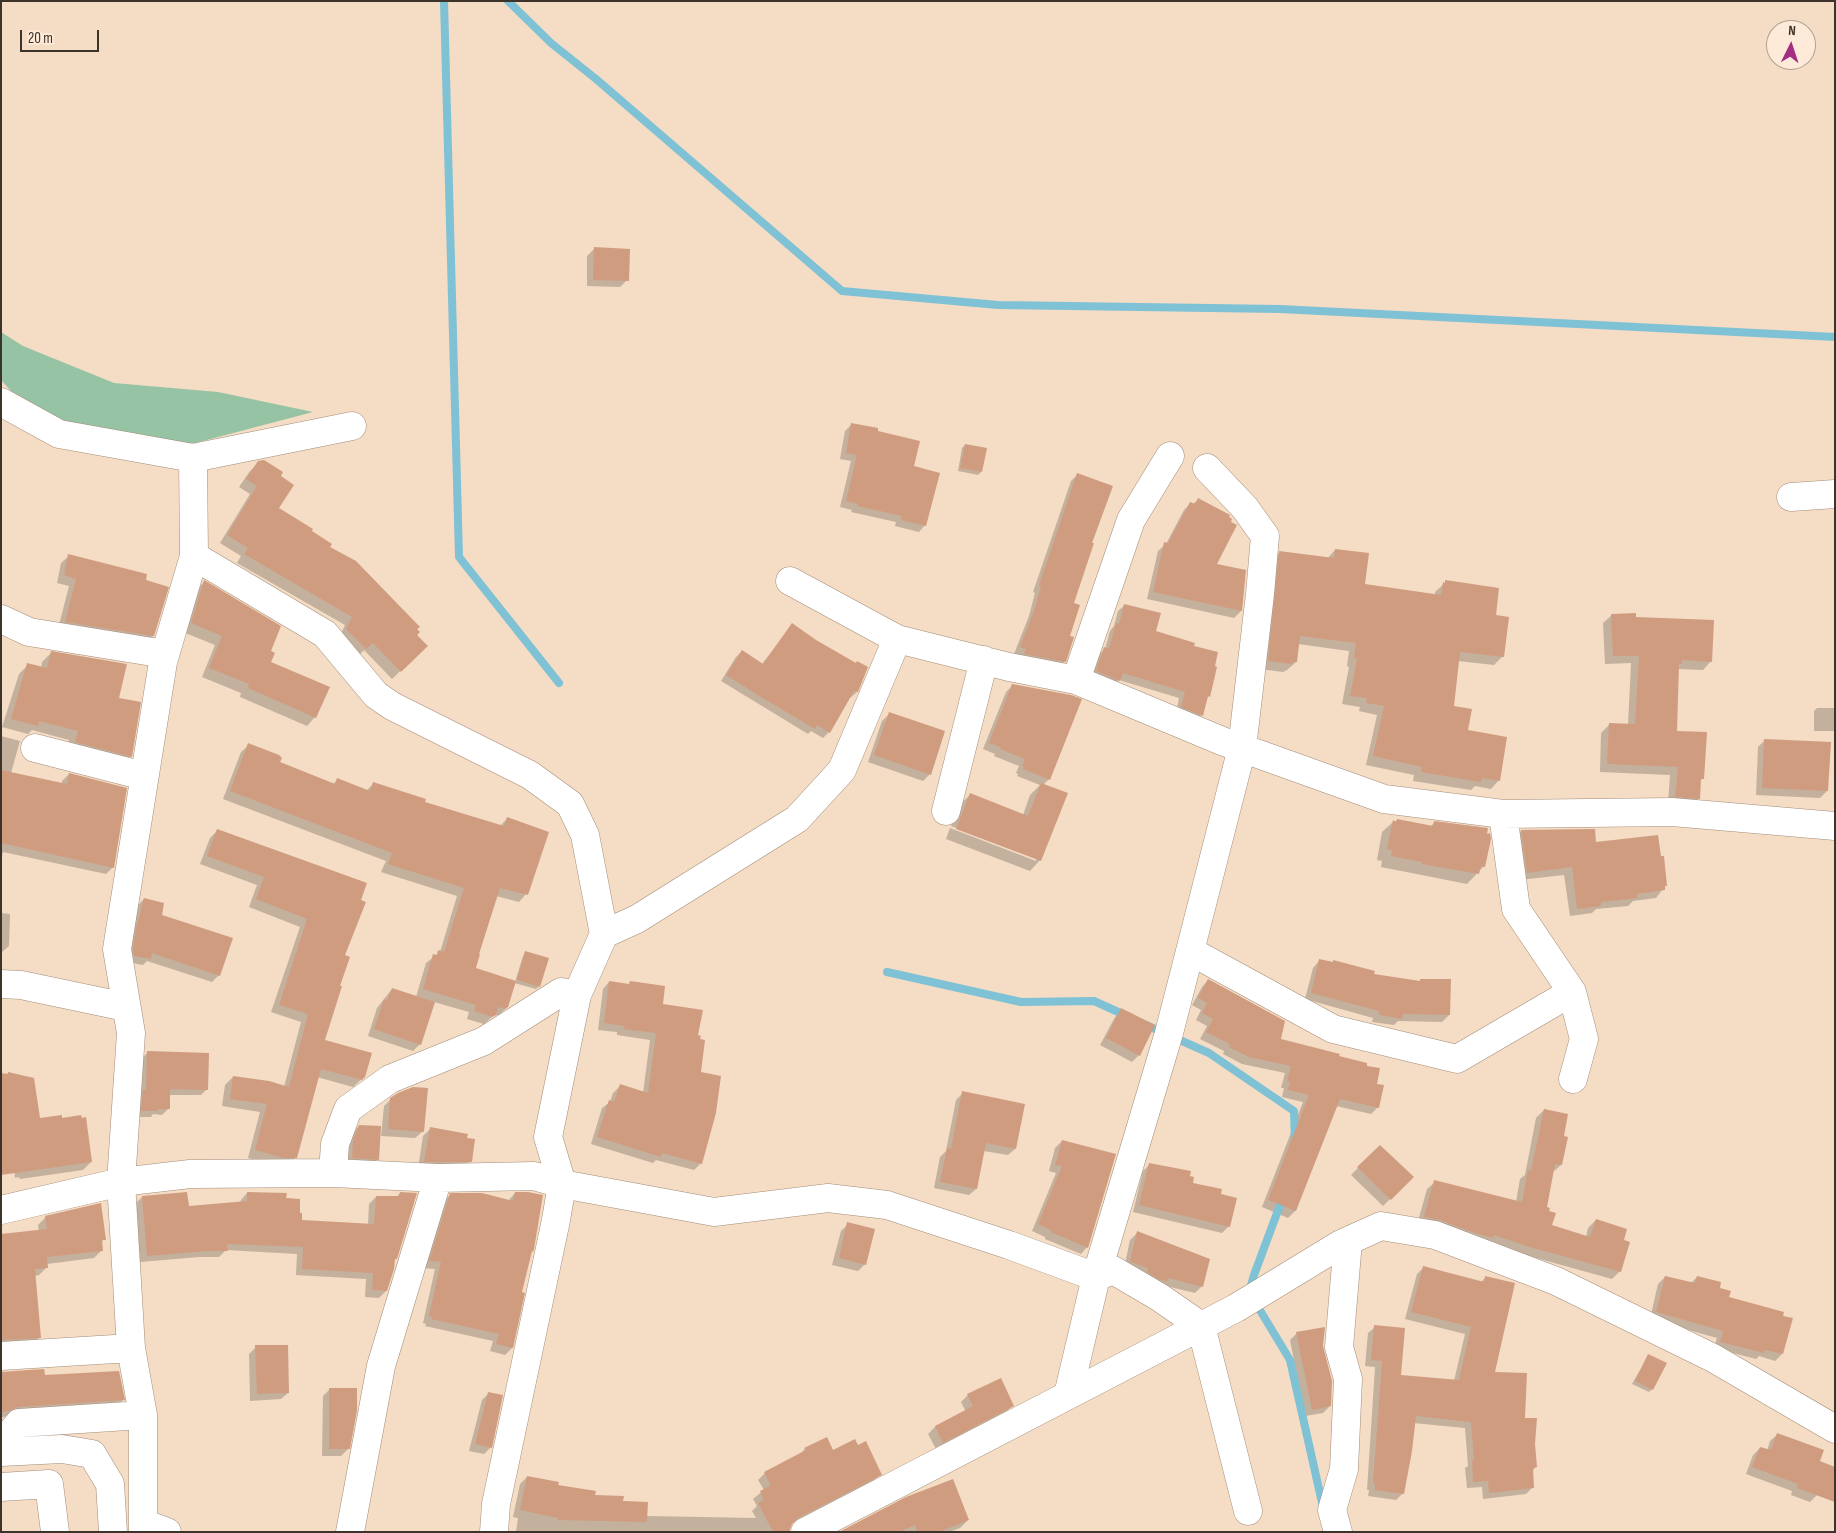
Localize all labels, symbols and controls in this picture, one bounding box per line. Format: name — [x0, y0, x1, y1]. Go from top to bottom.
scale bar — [22, 20, 101, 52]
north arrow — [1766, 20, 1816, 70]
text: N — [1788, 22, 1796, 39]
text: 20 m — [28, 29, 53, 48]

